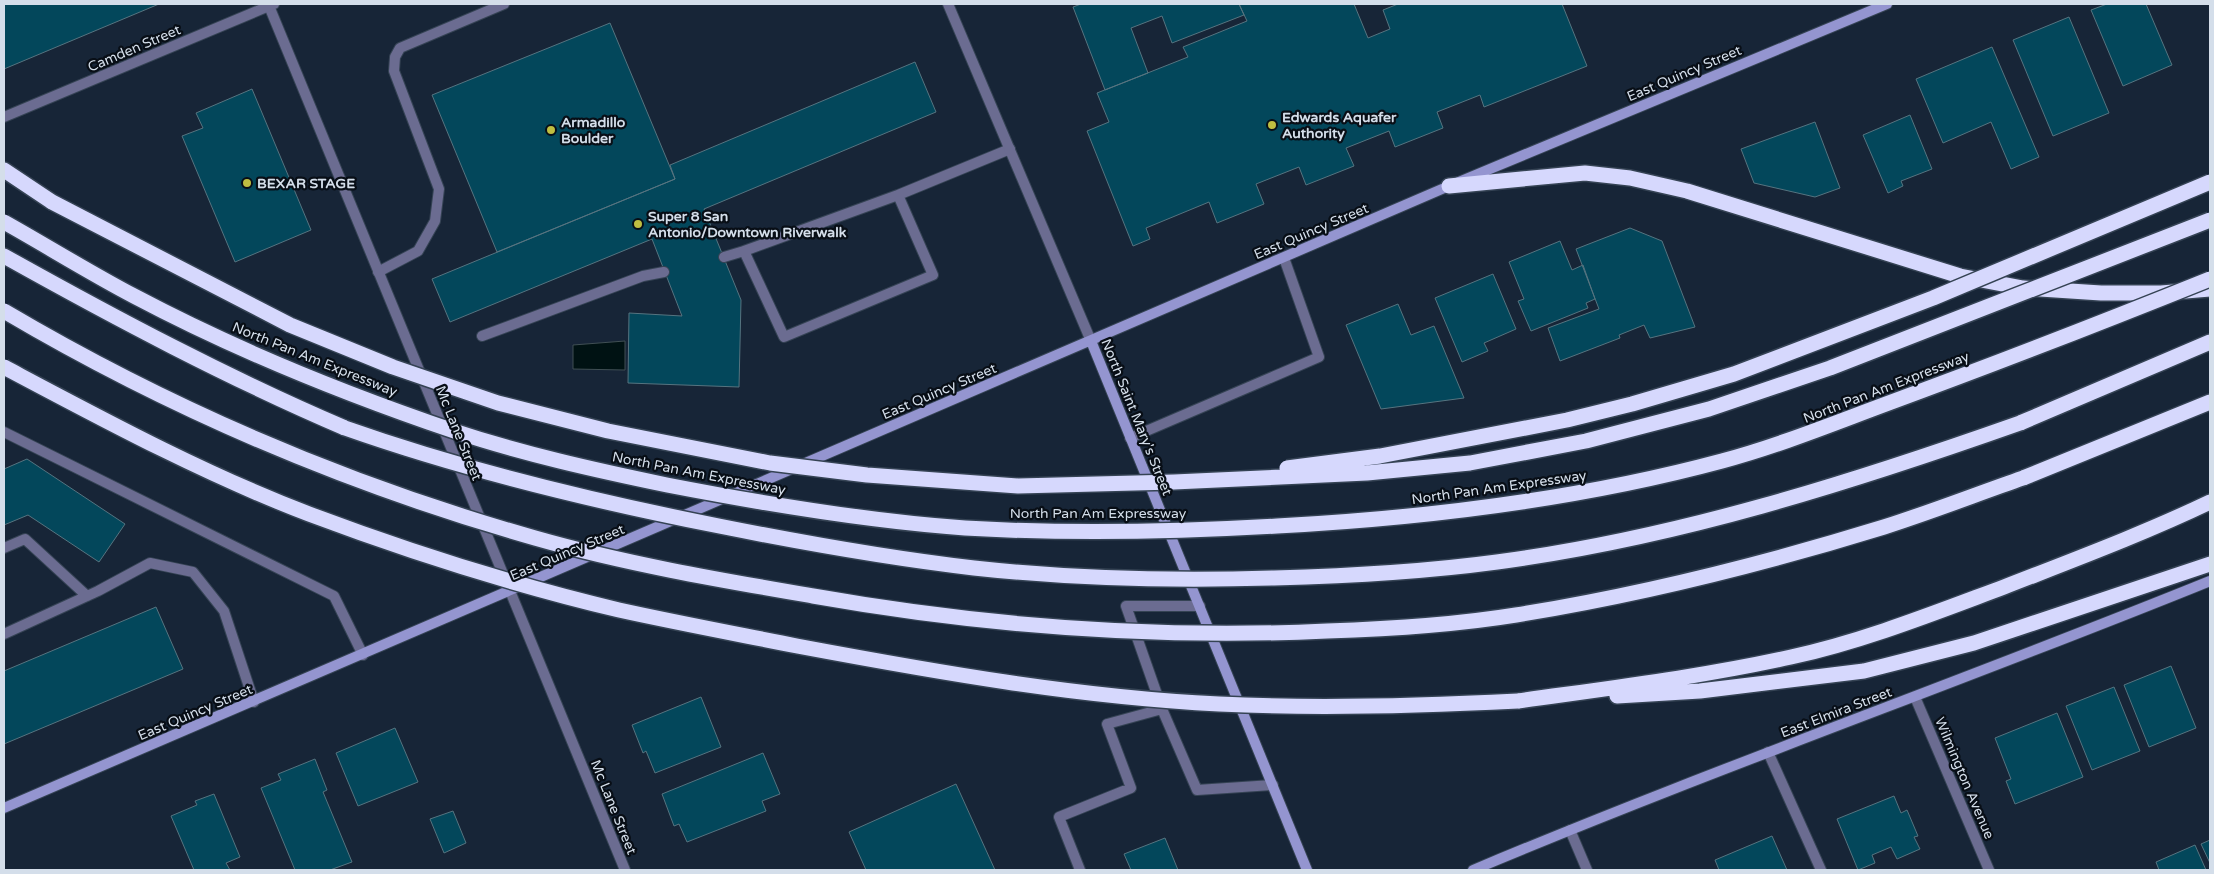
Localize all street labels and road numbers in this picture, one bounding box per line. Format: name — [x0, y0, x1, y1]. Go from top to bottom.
street label: Camden Street — [85, 21, 184, 76]
street label: East Quincy Street — [1624, 41, 1745, 105]
street label: East Quincy Street — [1251, 199, 1372, 263]
street label: North Pan Am Expressway — [230, 319, 400, 401]
street label: North Saint Mary's Street — [1097, 336, 1176, 499]
street label: North Pan Am Expressway — [1801, 348, 1972, 427]
street label: East Quincy Street — [879, 359, 1000, 423]
street label: Mc Lane Street — [432, 383, 485, 484]
street label: North Pan Am Expressway — [611, 448, 788, 499]
street label: North Pan Am Expressway — [1411, 467, 1588, 508]
street label: North Pan Am Expressway — [1010, 505, 1187, 522]
street label: East Quincy Street — [507, 520, 628, 584]
street label: East Quincy Street — [135, 680, 256, 744]
street label: East Elmira Street — [1778, 683, 1895, 742]
street label: Wilmington Avenue — [1931, 715, 1998, 842]
street label: Mc Lane Street — [587, 757, 640, 858]

